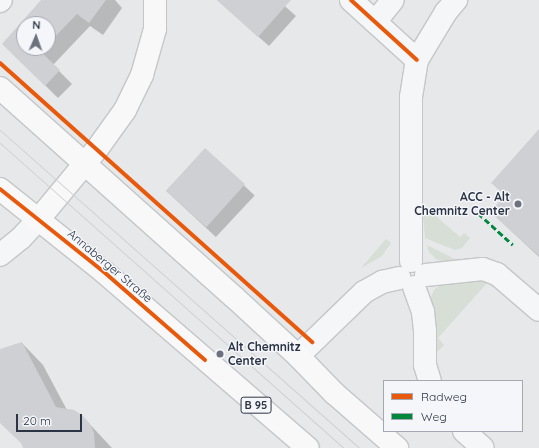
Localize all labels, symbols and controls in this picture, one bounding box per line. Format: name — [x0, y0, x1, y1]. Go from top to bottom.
north arrow — [16, 16, 56, 56]
text: N — [32, 18, 41, 32]
place label: ACC - Alt Chemnitz Center — [414, 190, 510, 218]
marker: ACC - Alt Chemnitz Center — [513, 199, 523, 209]
street label: Annaberger Straße — [65, 226, 155, 306]
place label: Alt Chemnitz Center — [228, 340, 301, 368]
marker: Alt Chemnitz Center — [215, 349, 225, 359]
legend — [383, 380, 523, 432]
text: Radweg — [421, 389, 467, 404]
road number: B 95 — [240, 396, 272, 414]
scale bar — [18, 406, 84, 432]
text: Weg — [421, 409, 447, 424]
text: 20 m — [23, 413, 51, 428]

